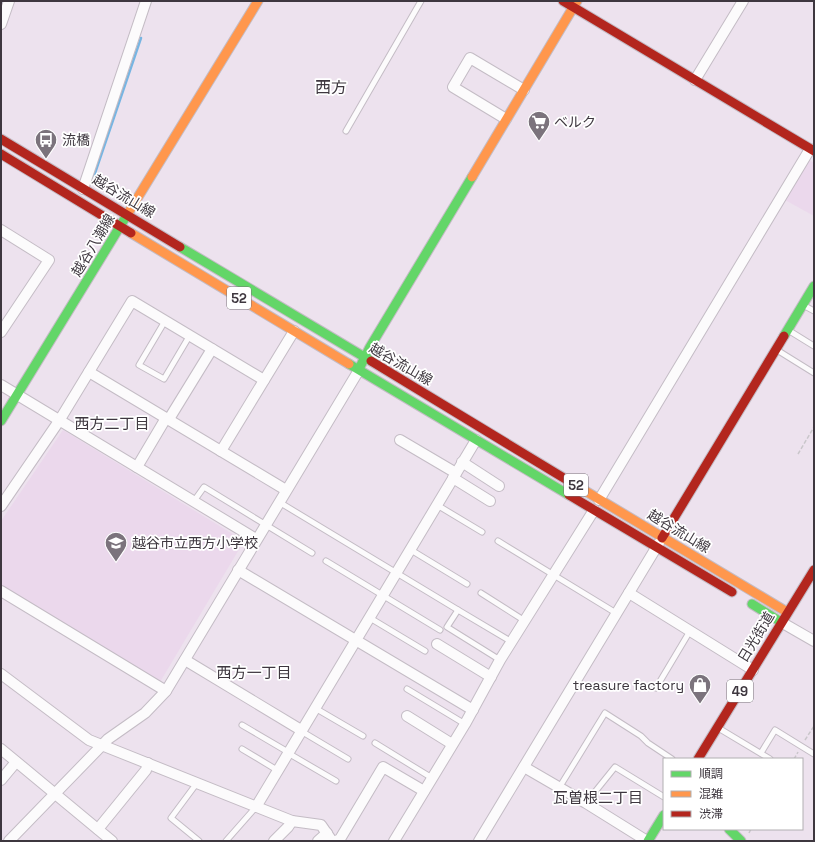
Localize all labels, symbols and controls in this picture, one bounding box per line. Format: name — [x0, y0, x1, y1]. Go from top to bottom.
district label: 西方 — [315, 77, 347, 98]
supermarket icon: ベルク — [526, 109, 552, 142]
place label: ベルク — [554, 113, 596, 131]
bus stop icon: 流橋 — [33, 127, 59, 160]
place label: 流橋 — [62, 131, 90, 149]
street label: 越谷流山線 — [89, 170, 159, 222]
street label: 越谷八潮線 — [67, 210, 119, 280]
road number: 52 — [227, 287, 251, 309]
street label: 越谷流山線 — [366, 339, 436, 389]
district label: 西方二丁目 — [74, 414, 150, 433]
road number: 52 — [564, 474, 588, 496]
street label: 越谷流山線 — [644, 505, 714, 557]
school or university icon: 越谷市立西方小学校 — [103, 530, 129, 563]
place label: 越谷市立西方小学校 — [132, 534, 258, 552]
street label: 日光街道 — [734, 608, 778, 666]
district label: 西方一丁目 — [216, 663, 292, 682]
shop icon: treasure factory — [687, 672, 713, 705]
place label: treasure factory — [573, 676, 684, 694]
road number: 49 — [727, 680, 753, 702]
legend — [663, 758, 803, 830]
text: 順調 — [699, 766, 723, 782]
text: 混雑 — [699, 786, 723, 802]
district label: 瓦曽根二丁目 — [553, 788, 643, 807]
text: 渋滞 — [699, 806, 723, 822]

